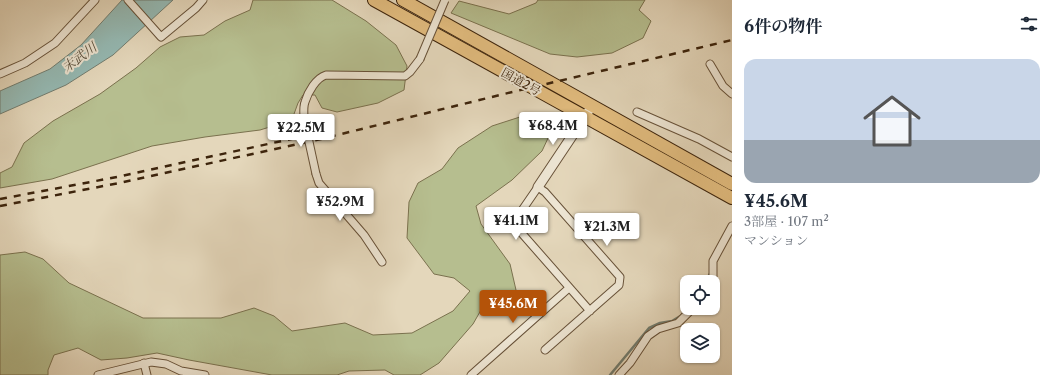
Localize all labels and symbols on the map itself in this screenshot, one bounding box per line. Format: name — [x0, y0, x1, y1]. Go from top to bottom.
water label: 末武川 — [59, 38, 101, 75]
street label: 国道2号 — [499, 65, 544, 99]
pin: ¥68.4M — [520, 112, 586, 146]
pin: ¥22.5M — [268, 114, 334, 148]
pin: ¥52.9M — [307, 188, 373, 222]
pin: ¥41.1M — [483, 207, 549, 241]
pin: ¥21.3M — [574, 213, 640, 247]
pin: ¥45.6M — [480, 290, 546, 324]

